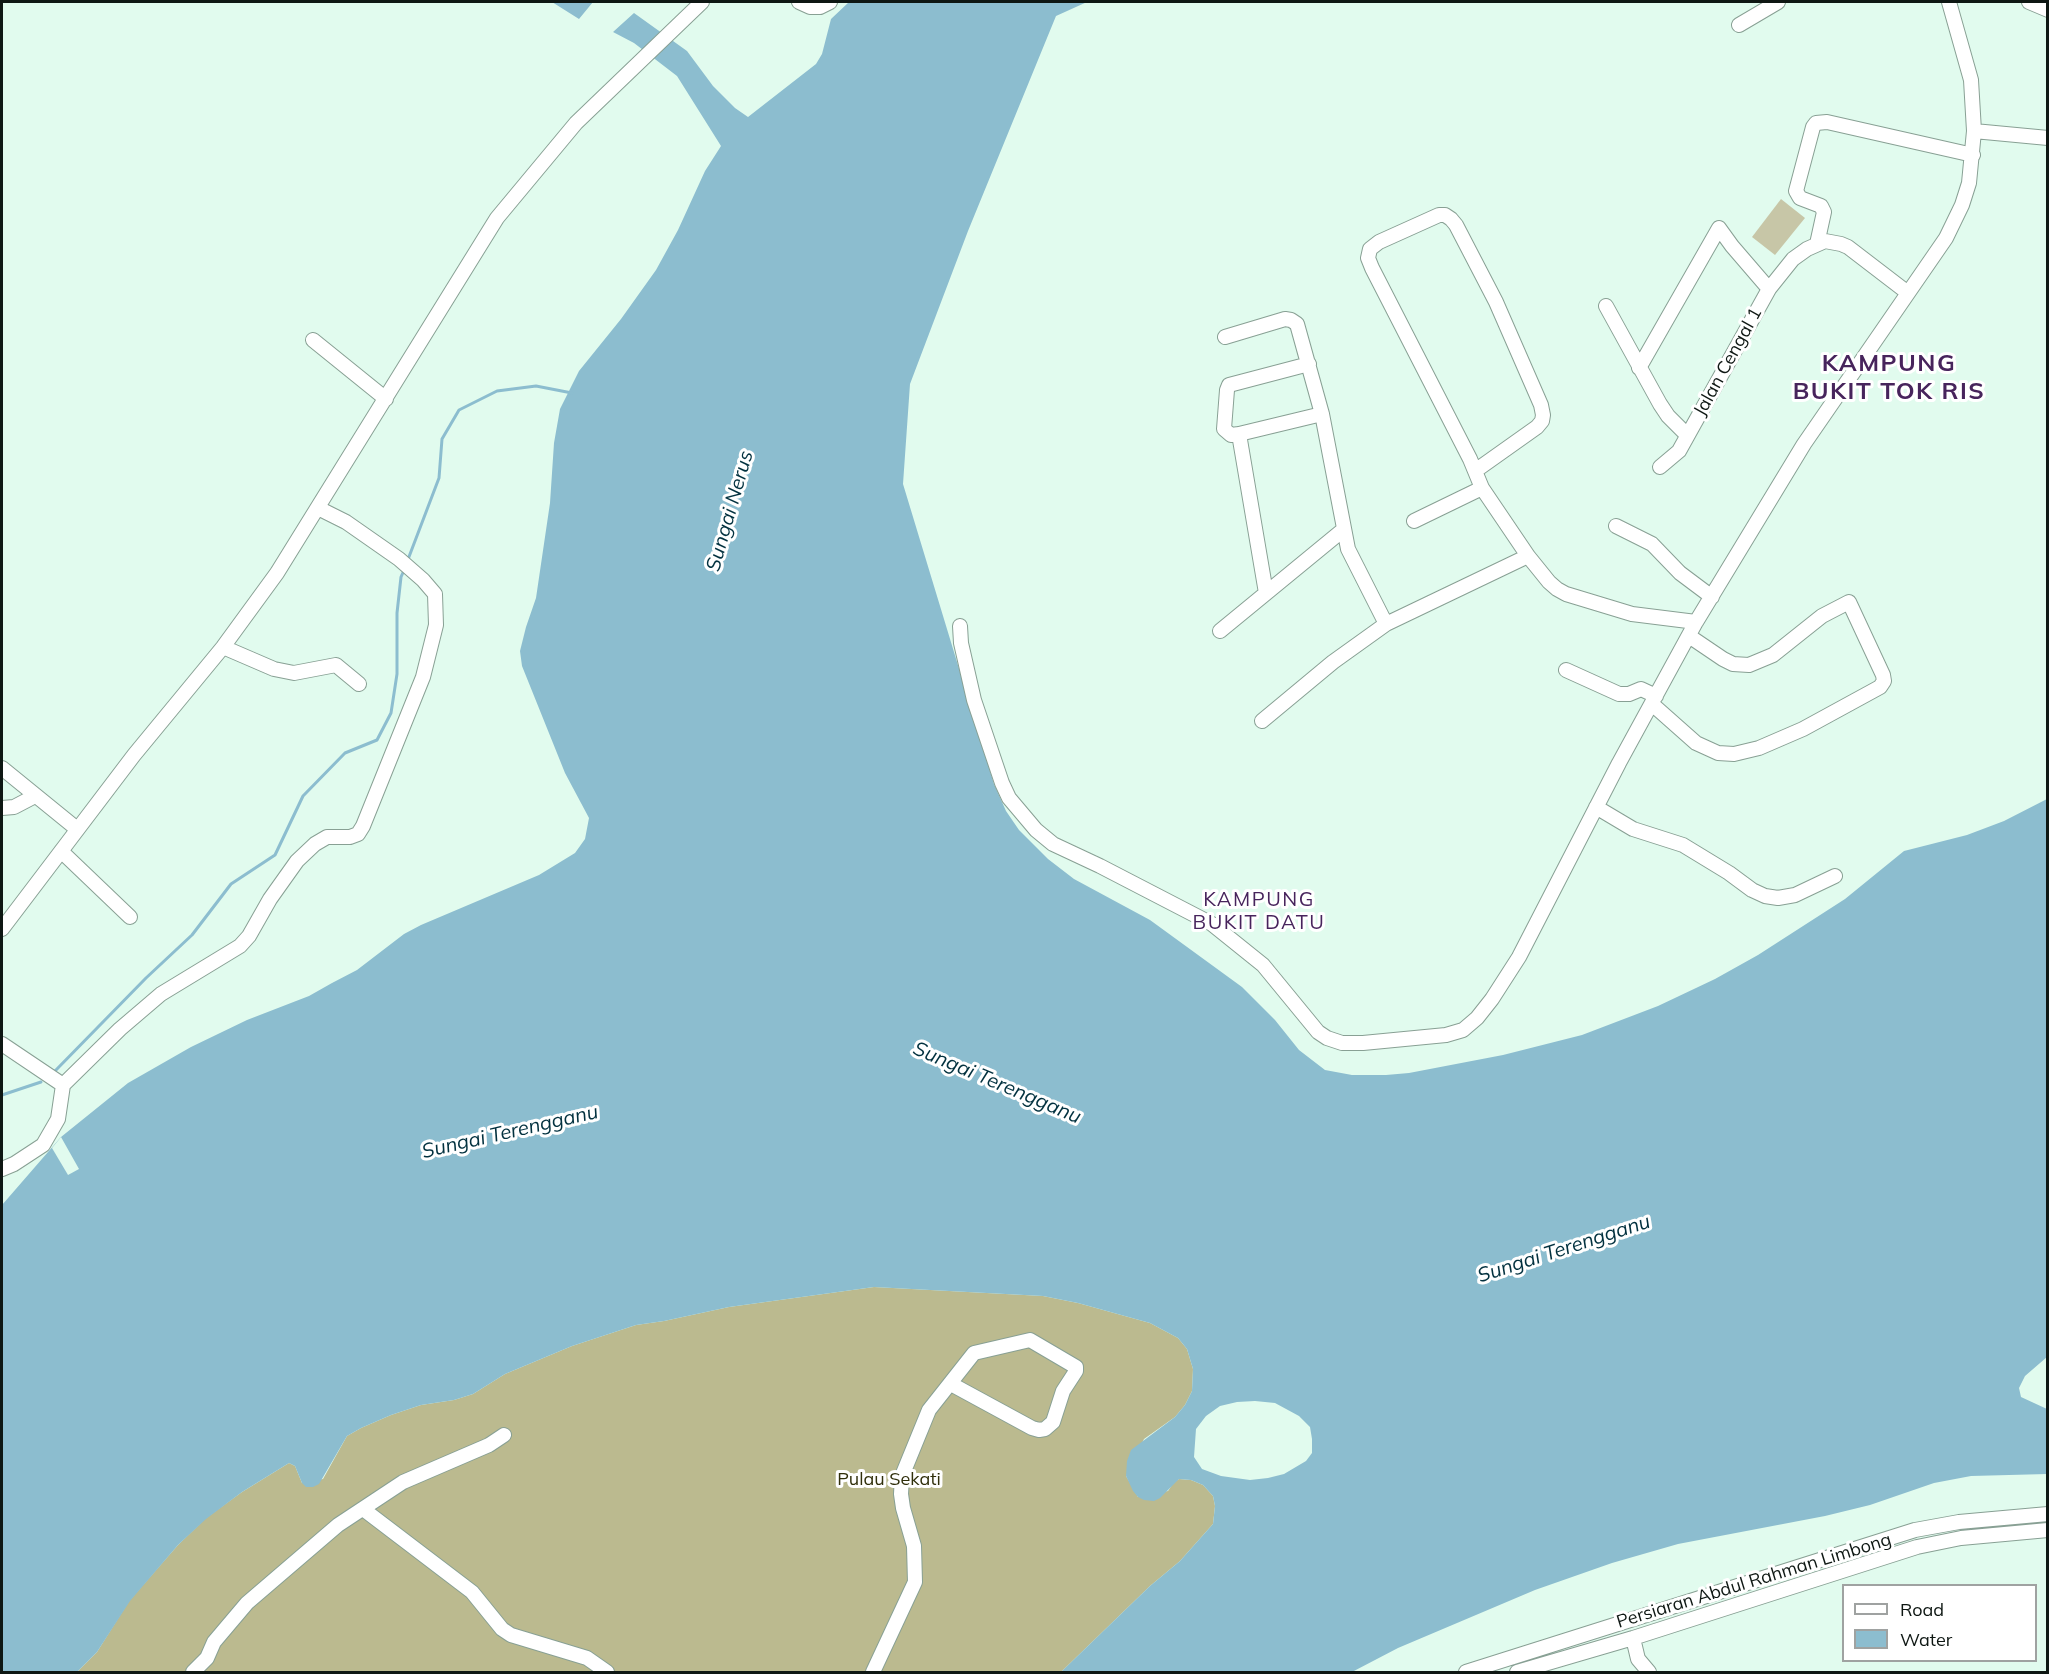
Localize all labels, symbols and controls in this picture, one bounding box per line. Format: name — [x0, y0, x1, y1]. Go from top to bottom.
street label: Jalan Cengal 1 — [1689, 304, 1767, 420]
district label: KAMPUNG BUKIT TOK RIS — [1793, 350, 1985, 406]
water label: Sungai Nerus — [701, 448, 759, 574]
district label: KAMPUNG BUKIT DATU — [1193, 888, 1325, 935]
water label: Sungai Terengganu — [909, 1037, 1085, 1129]
water label: Sungai Terengganu — [419, 1100, 601, 1164]
water label: Sungai Terengganu — [1475, 1210, 1653, 1288]
park label: Pulau Sekati — [837, 1469, 941, 1491]
street label: Persiaran Abdul Rahman Limbong — [1614, 1529, 1894, 1633]
legend — [1842, 1584, 2037, 1662]
text: Road — [1900, 1598, 1944, 1621]
text: Water — [1900, 1628, 1952, 1651]

